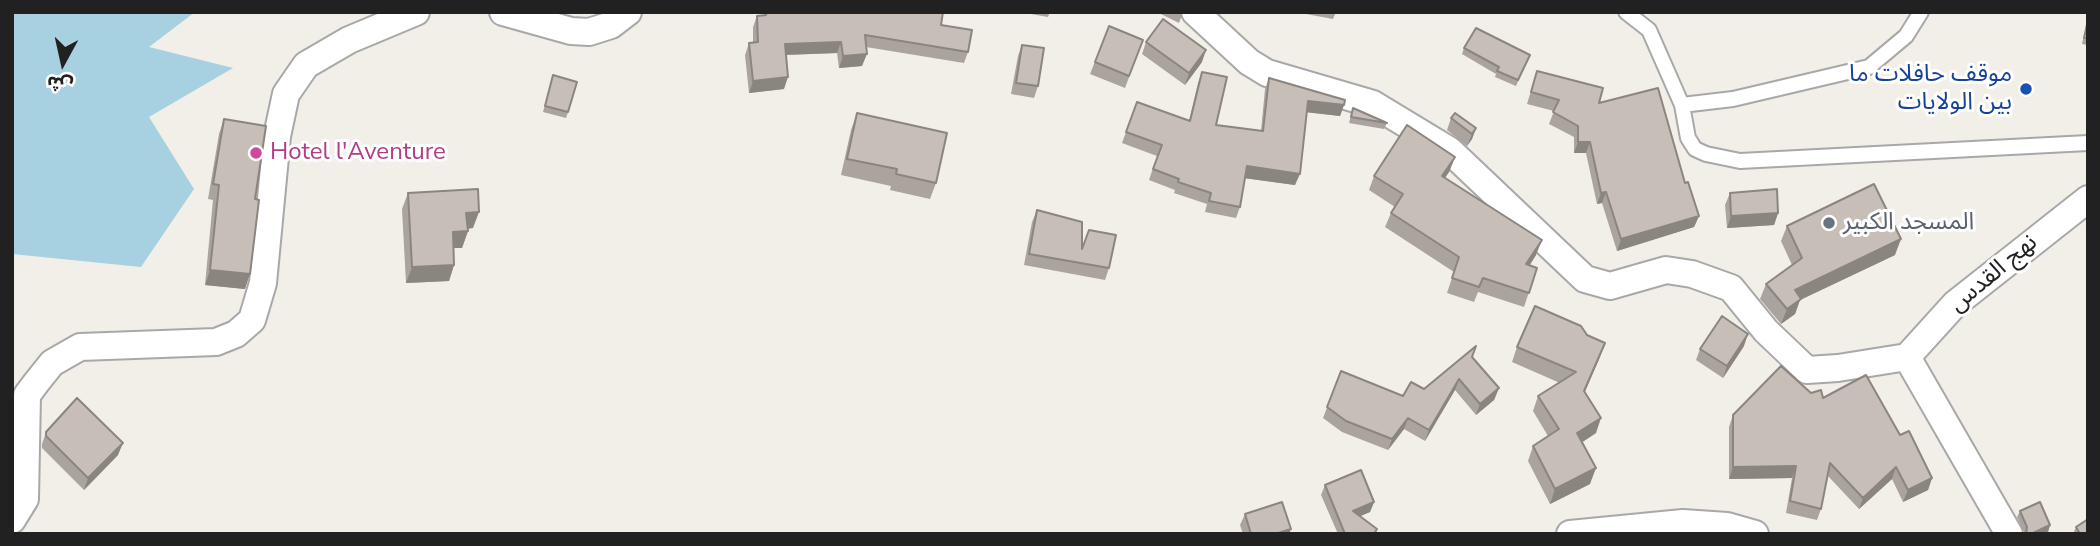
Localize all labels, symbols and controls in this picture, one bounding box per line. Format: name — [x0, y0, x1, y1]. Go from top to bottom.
north arrow — [28, 28, 98, 98]
place label: موقف حافلات ما بين الولايات — [1849, 61, 2012, 117]
text: ش — [45, 69, 75, 98]
marker: موقف حافلات ما بين الولايات — [2018, 81, 2034, 97]
place label: Hotel l'Aventure — [270, 139, 446, 167]
marker: Hotel l'Aventure — [248, 145, 264, 161]
place label: المسجد الكبير — [1843, 209, 1974, 237]
marker: المسجد الكبير — [1821, 215, 1837, 231]
street label: نهج القدس — [1944, 229, 2044, 319]

